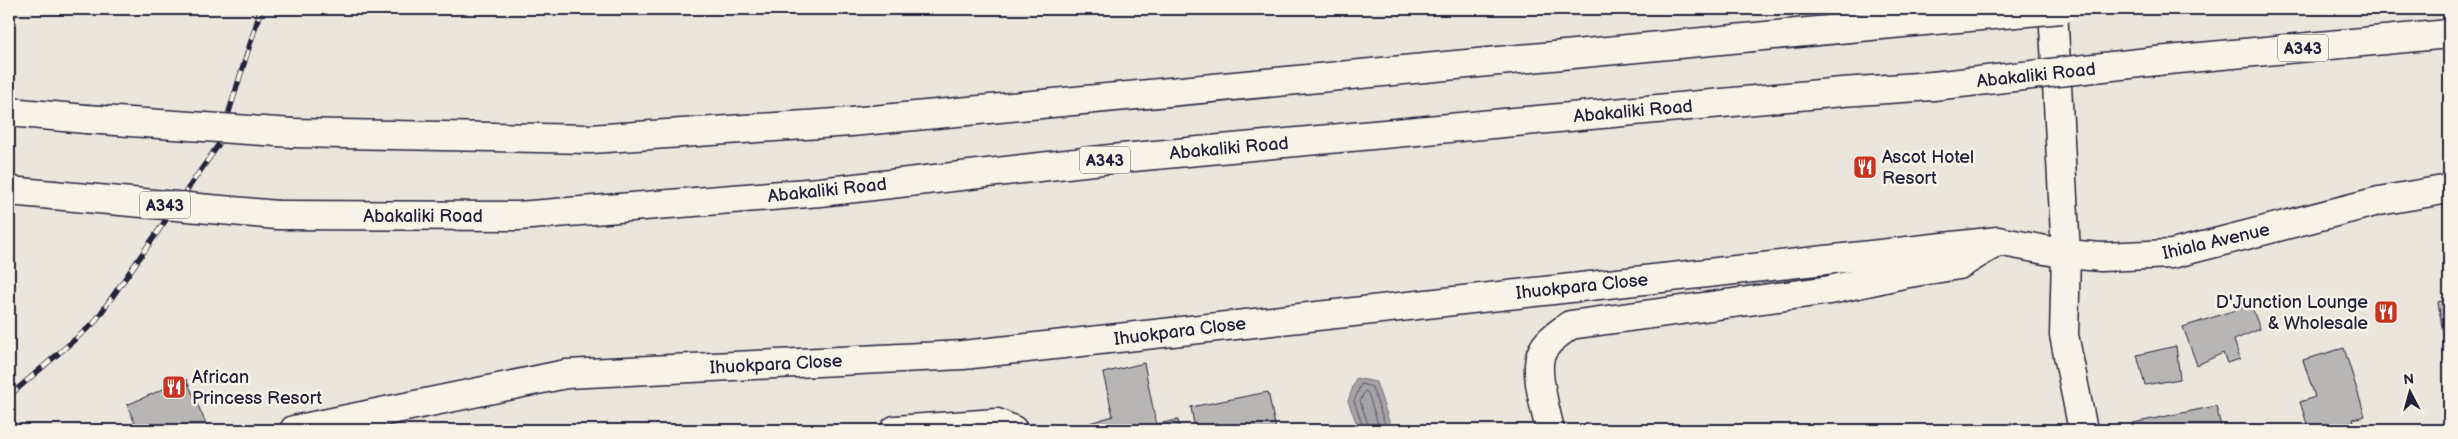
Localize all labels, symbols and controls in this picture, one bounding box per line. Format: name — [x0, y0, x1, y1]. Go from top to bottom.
road number: A343 — [2278, 34, 2328, 62]
street label: Abakaliki Road — [1975, 59, 2097, 92]
street label: Abakaliki Road — [1573, 96, 1694, 127]
street label: Abakaliki Road — [1169, 133, 1290, 164]
road number: A343 — [1080, 146, 1130, 174]
place label: Ascot Hotel Resort — [1882, 147, 1974, 189]
restaurant icon: Ascot Hotel Resort — [1852, 154, 1878, 180]
street label: Abakaliki Road — [766, 174, 888, 207]
road number: A343 — [140, 192, 190, 218]
street label: Abakaliki Road — [363, 206, 483, 227]
street label: Ihiala Avenue — [2161, 219, 2272, 264]
street label: Ihuokpara Close — [1515, 269, 1650, 304]
place label: D'Junction Lounge & Wholesale — [2216, 292, 2368, 334]
restaurant icon: D'Junction Lounge & Wholesale — [2373, 299, 2399, 325]
street label: Ihuokpara Close — [1113, 313, 1248, 350]
street label: Ihuokpara Close — [709, 351, 843, 378]
north arrow — [2386, 366, 2436, 416]
place label: African Princess Resort — [192, 367, 322, 409]
text: N — [2403, 371, 2415, 389]
restaurant icon: African Princess Resort — [161, 374, 187, 400]

